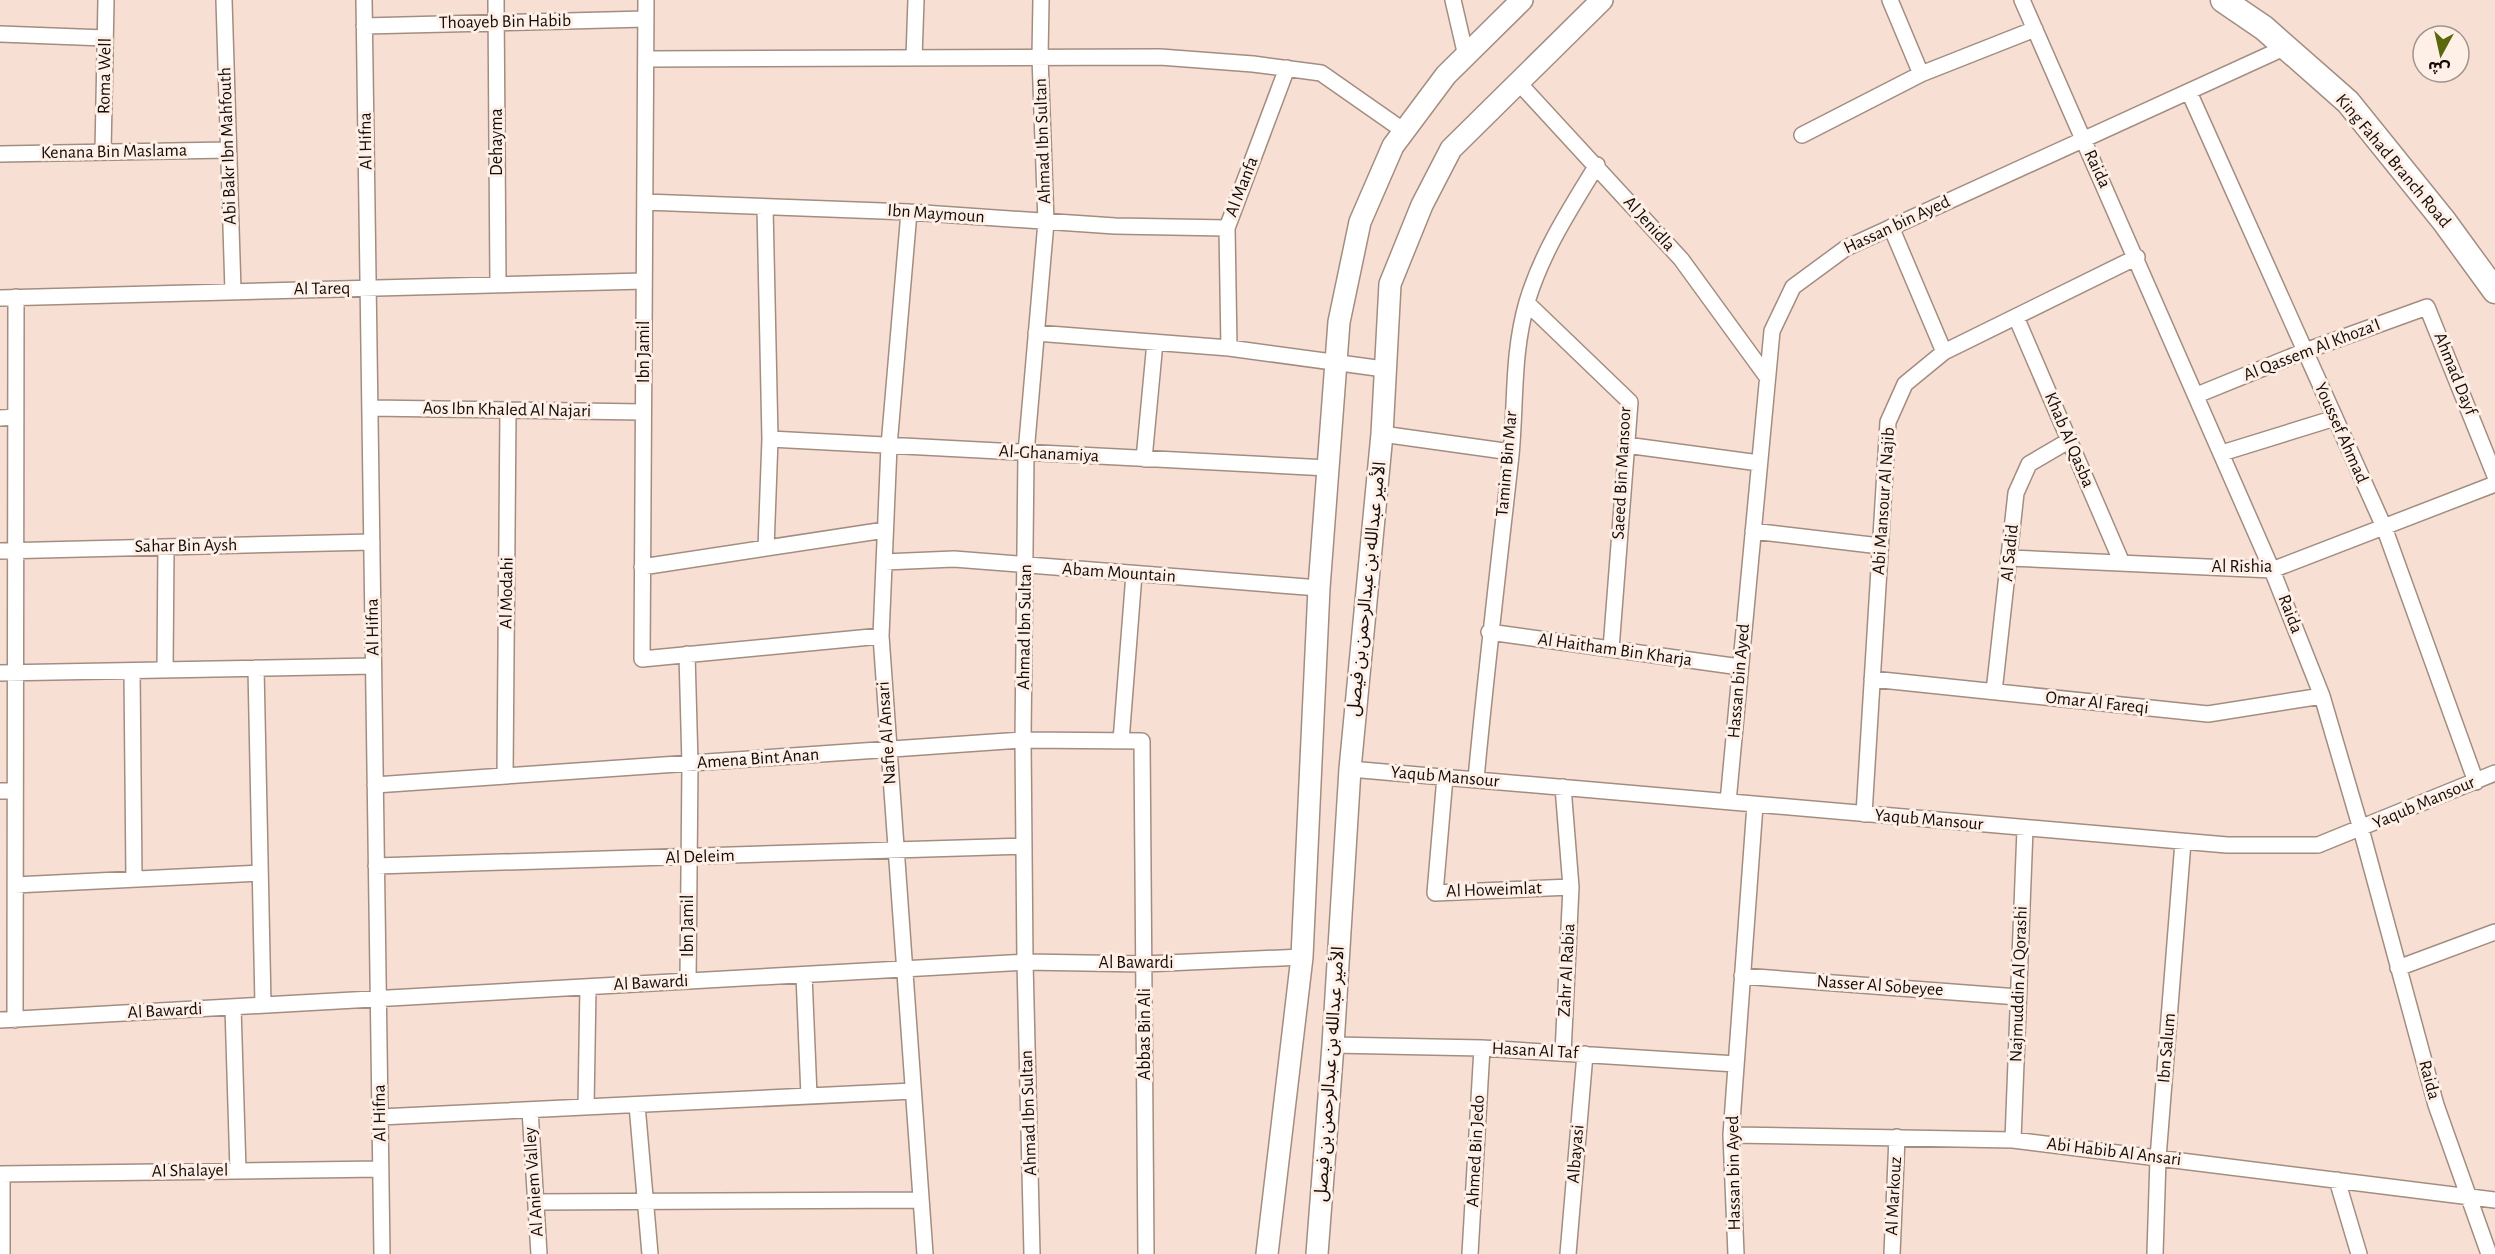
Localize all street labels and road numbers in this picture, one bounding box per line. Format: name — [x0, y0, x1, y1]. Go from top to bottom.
street label: Thoayeb Bin Habib — [439, 12, 571, 32]
street label: Roma Well — [95, 38, 115, 114]
street label: Abi Bakr Ibn Mahfouth — [216, 67, 240, 225]
street label: Ahmad Ibn Sultan — [1032, 78, 1054, 204]
street label: King Fahad Branch Road — [2332, 91, 2454, 231]
street label: Dehayma — [488, 108, 506, 176]
street label: Al Hifna — [356, 112, 376, 170]
street label: Kenana Bin Maslama — [41, 142, 187, 162]
street label: Raida — [2080, 147, 2114, 191]
street label: Al Manfa — [1222, 155, 1262, 219]
street label: Al Jenidla — [1620, 193, 1678, 255]
street label: Hassan bin Ayed — [1841, 193, 1953, 257]
street label: Ibn Maymoun — [887, 202, 985, 226]
street label: Al Tareq — [293, 280, 351, 298]
street label: Al Qassem Al Khoza'I — [2241, 316, 2383, 384]
street label: Ibn Jamil — [635, 321, 653, 383]
street label: Ahmad Dayf — [2430, 330, 2480, 419]
street label: Youssef Ahmad — [2311, 380, 2371, 486]
street label: Khab Al Qasba — [2041, 390, 2097, 490]
street label: Aos Ibn Khaled Al Najari — [423, 400, 591, 420]
street label: Saeed Bin Mansoor — [1610, 406, 1634, 540]
street label: Tamim Bin Mar — [1493, 410, 1521, 518]
street label: Abi Mansour Al Najib — [1870, 426, 1898, 576]
street label: Al-Ghanamiya — [998, 442, 1100, 466]
street label: الأمير عبدالله بن عبدالرحمن بن فيصل — [1343, 461, 1390, 717]
street label: Al Sadid — [1998, 524, 2022, 582]
street label: Sahar Bin Aysh — [134, 536, 238, 556]
street label: Al Modahi — [497, 557, 517, 629]
street label: Al Rishia — [2212, 558, 2272, 576]
street label: Abam Mountain — [1062, 560, 1176, 586]
street label: Ahmad Ibn Sultan — [1015, 564, 1035, 690]
street label: Raida — [2274, 592, 2306, 636]
street label: Al Hifna — [363, 598, 383, 656]
street label: Hassan bin Ayed — [1725, 623, 1753, 739]
street label: Al Haitham Bin Kharja — [1537, 630, 1693, 670]
street label: Nafie Al Ansari — [874, 681, 900, 785]
street label: Omar Al Fareqi — [2045, 689, 2149, 717]
street label: Amena Bint Anan — [696, 746, 820, 772]
street label: Yaqub Mansour — [1390, 763, 1500, 791]
street label: Yaqub Mansour — [2370, 773, 2478, 833]
street label: Yaqub Mansour — [1874, 806, 1984, 834]
street label: Al Deleim — [665, 847, 735, 867]
street label: Al Howeimlat — [1446, 879, 1542, 901]
street label: Ibn Jamil — [679, 895, 697, 957]
street label: Najmuddin Al Qorashi — [2007, 906, 2031, 1062]
street label: Zahr Al Rabia — [1556, 923, 1578, 1017]
street label: الأمير عبدالله بن عبدالرحمن بن فيصل — [1310, 946, 1349, 1202]
street label: Al Bawardi — [1098, 954, 1174, 972]
street label: Al Bawardi — [613, 972, 689, 994]
street label: Nasser Al Sobeyee — [1816, 973, 1944, 999]
street label: Abbas Bin Ali — [1136, 988, 1154, 1080]
street label: Al Bawardi — [127, 1000, 203, 1022]
street label: Ibn Salum — [2155, 1012, 2179, 1084]
street label: Hasan Al Taf — [1491, 1040, 1580, 1062]
street label: Ahmad Ibn Sultan — [1018, 1050, 1040, 1176]
street label: Raida — [2415, 1058, 2443, 1102]
street label: Al Hifna — [370, 1084, 390, 1142]
street label: Ahmed Bin Jedo — [1464, 1094, 1488, 1208]
street label: Hassan bin Ayed — [1724, 1115, 1744, 1231]
street label: Albayasi — [1564, 1124, 1588, 1184]
street label: Al Aniem Valley — [521, 1126, 547, 1237]
street label: Abi Habib Al Ansari — [2046, 1135, 2182, 1169]
street label: Al Markouz — [1883, 1156, 1905, 1236]
street label: Al Shalayel — [152, 1161, 228, 1181]

